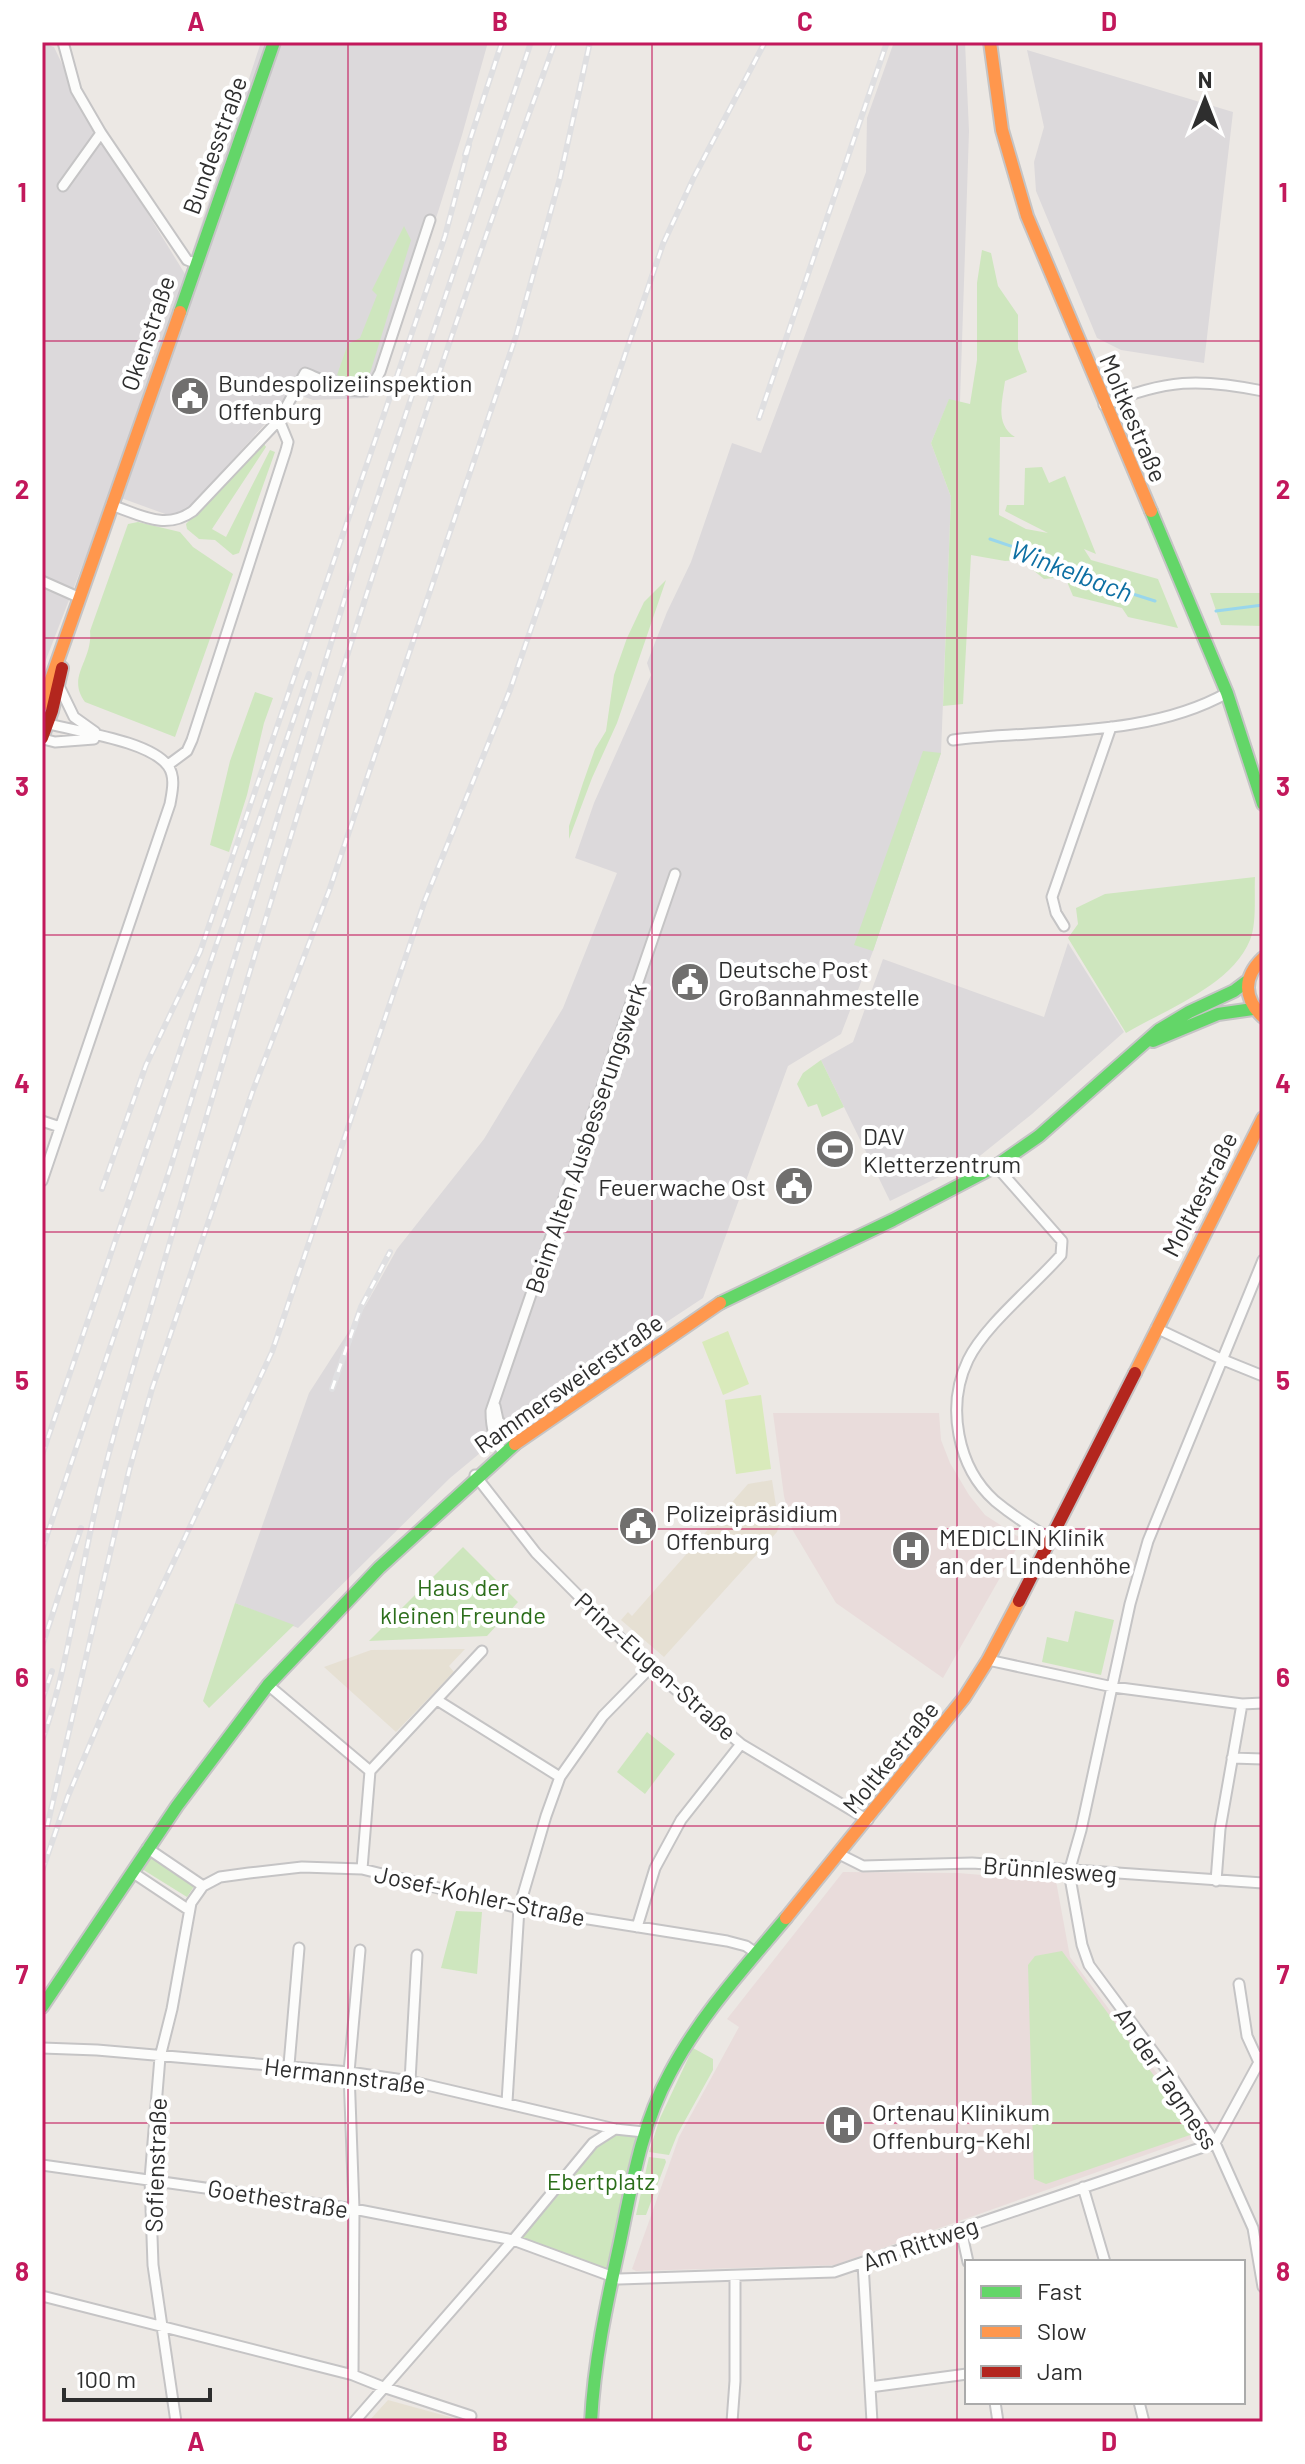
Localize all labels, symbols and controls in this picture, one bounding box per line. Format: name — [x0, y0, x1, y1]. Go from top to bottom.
text: A — [187, 5, 205, 36]
text: B — [492, 5, 508, 36]
text: C — [797, 5, 813, 36]
text: D — [1101, 5, 1117, 36]
north arrow — [1165, 60, 1245, 140]
text: N — [1198, 66, 1212, 92]
street label: Bundesstraße — [176, 72, 252, 218]
text: 1 — [17, 176, 27, 207]
text: 1 — [1278, 176, 1288, 207]
street label: Okenstraße — [114, 272, 180, 394]
street label: Moltkestraße — [1094, 350, 1174, 486]
place label: Bundespolizeiinspektion Offenburg — [218, 368, 472, 425]
public building icon: Bundespolizeiinspektion Offenburg — [169, 375, 211, 417]
text: 2 — [15, 473, 29, 504]
text: 2 — [1276, 473, 1290, 504]
water label: Winkelbach — [1007, 533, 1137, 607]
text: 3 — [15, 770, 29, 801]
text: 3 — [1276, 770, 1290, 801]
place label: Deutsche Post Großannahmestelle — [718, 954, 920, 1011]
public building icon: Deutsche Post Großannahmestelle — [669, 961, 711, 1003]
street label: Beim Alten Ausbesserungswerk — [518, 979, 652, 1297]
text: 4 — [14, 1067, 30, 1098]
text: 4 — [1275, 1067, 1291, 1098]
place label: DAV Kletterzentrum — [863, 1121, 1021, 1178]
street label: Moltkestraße — [1155, 1127, 1243, 1261]
sports icon: DAV Kletterzentrum — [814, 1128, 856, 1170]
public building icon: Feuerwache Ost — [773, 1165, 815, 1207]
place label: Feuerwache Ost — [598, 1172, 766, 1201]
street label: Rammersweierstraße — [468, 1307, 668, 1459]
text: 5 — [15, 1364, 29, 1395]
text: 5 — [1276, 1364, 1290, 1395]
place label: Polizeipräsidium Offenburg — [666, 1498, 838, 1555]
public building icon: Polizeipräsidium Offenburg — [617, 1505, 659, 1547]
place label: MEDICLIN Klinik an der Lindenhöhe — [939, 1522, 1131, 1579]
hospital icon: MEDICLIN Klinik an der Lindenhöhe — [890, 1529, 932, 1571]
park label: Haus der kleinen Freunde — [380, 1572, 546, 1629]
street label: Prinz-Eugen-Straße — [569, 1586, 743, 1746]
text: 6 — [15, 1661, 29, 1692]
text: 6 — [1276, 1661, 1290, 1692]
street label: Moltkestraße — [836, 1695, 944, 1819]
street label: Brünnlesweg — [982, 1850, 1118, 1888]
street label: Josef-Kohler-Straße — [372, 1859, 588, 1931]
text: 7 — [16, 1958, 29, 1989]
text: 7 — [1277, 1958, 1290, 1989]
street label: An der Tagmess — [1109, 2001, 1225, 2155]
street label: Hermannstraße — [263, 2051, 427, 2099]
street label: Sofienstraße — [138, 2097, 172, 2233]
place label: Ortenau Klinikum Offenburg-Kehl — [872, 2097, 1050, 2154]
hospital icon: Ortenau Klinikum Offenburg-Kehl — [823, 2104, 865, 2146]
park label: Ebertplatz — [547, 2166, 655, 2195]
street label: Goethestraße — [206, 2173, 350, 2223]
street label: Am Rittweg — [859, 2210, 981, 2276]
text: 8 — [15, 2255, 29, 2286]
text: 8 — [1276, 2255, 1290, 2286]
legend — [965, 2260, 1245, 2404]
text: Fast — [1037, 2276, 1082, 2305]
text: Slow — [1037, 2316, 1086, 2345]
scale bar — [64, 2352, 210, 2402]
text: Jam — [1037, 2356, 1083, 2385]
text: 100 m — [76, 2364, 136, 2393]
text: A — [187, 2425, 205, 2456]
text: B — [492, 2425, 508, 2456]
text: C — [797, 2425, 813, 2456]
text: D — [1101, 2425, 1117, 2456]

